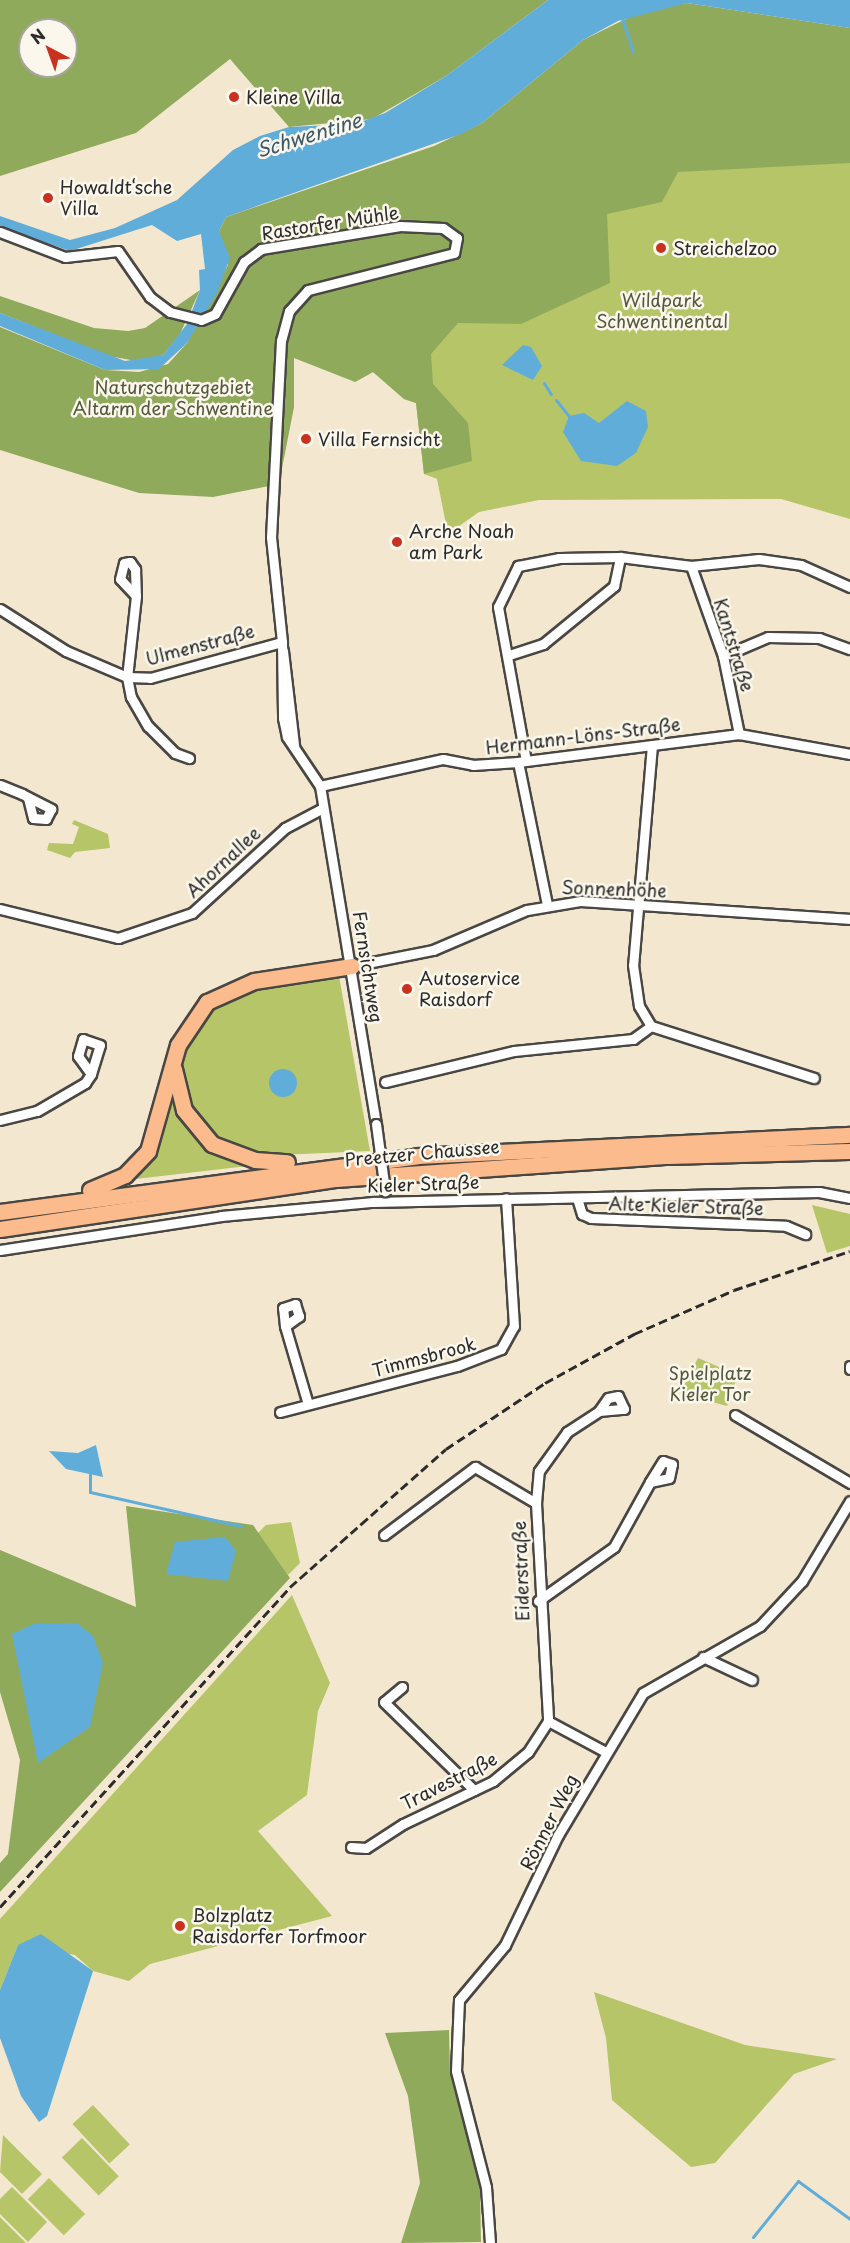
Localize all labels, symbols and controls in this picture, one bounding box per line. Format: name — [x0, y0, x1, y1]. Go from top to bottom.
north arrow — [18, 18, 78, 78]
text: N — [25, 23, 50, 49]
place label: Kleine Villa — [246, 86, 342, 108]
marker: Kleine Villa — [227, 90, 241, 104]
water label: Schwentine — [253, 108, 365, 162]
place label: Howaldt‘sche Villa — [60, 177, 172, 219]
marker: Howaldt‘sche Villa — [41, 191, 55, 205]
street label: Rastorfer Mühle — [259, 201, 401, 245]
place label: Streichelzoo — [673, 237, 777, 259]
marker: Streichelzoo — [654, 241, 668, 255]
park label: Wildpark Schwentinental — [596, 290, 728, 332]
park label: Naturschutzgebiet Altarm der Schwentine — [73, 377, 273, 420]
place label: Villa Fernsicht — [318, 428, 442, 450]
marker: Villa Fernsicht — [299, 432, 313, 446]
place label: Arche Noah am Park — [409, 521, 514, 564]
marker: Arche Noah am Park — [390, 535, 404, 549]
street label: Kantstraße — [710, 596, 758, 694]
street label: Ulmenstraße — [143, 620, 257, 670]
street label: Hermann-Löns-Straße — [485, 713, 681, 759]
street label: Ahornallee — [181, 822, 265, 902]
street label: Sonnenhöhe — [561, 876, 667, 902]
street label: Fernsichtweg — [349, 910, 387, 1024]
place label: Autoservice Raisdorf — [419, 968, 520, 1010]
marker: Autoservice Raisdorf — [400, 982, 414, 996]
street label: Preetzer Chaussee — [343, 1135, 501, 1171]
street label: Kieler Straße — [365, 1171, 481, 1197]
street label: Alte Kieler Straße — [607, 1192, 765, 1220]
street label: Timmsbrook — [370, 1333, 478, 1381]
park label: Spielplatz Kieler Tor — [668, 1363, 752, 1406]
street label: Eiderstraße — [508, 1520, 534, 1622]
street label: Travestraße — [397, 1748, 501, 1814]
street label: Rönner Weg — [515, 1770, 583, 1874]
place label: Bolzplatz Raisdorfer Torfmoor — [192, 1905, 366, 1948]
marker: Bolzplatz Raisdorfer Torfmoor — [173, 1919, 187, 1933]

